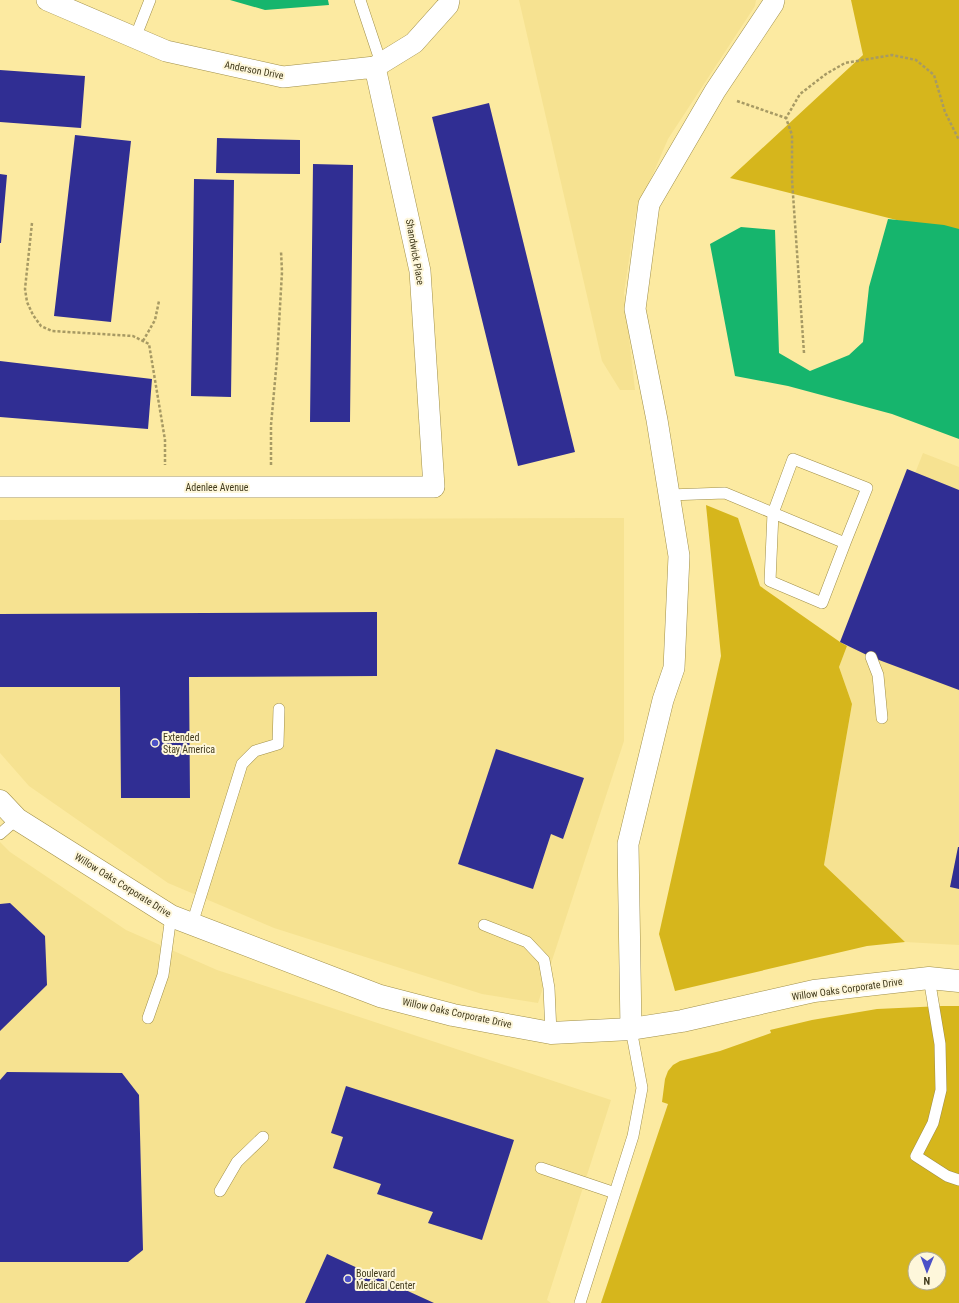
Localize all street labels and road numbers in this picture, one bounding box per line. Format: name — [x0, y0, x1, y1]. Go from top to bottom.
street label: Anderson Drive — [224, 59, 285, 81]
street label: Shandwick Place — [404, 218, 426, 286]
street label: Adenlee Avenue — [185, 482, 249, 493]
street label: Willow Oaks Corporate Drive — [73, 851, 174, 919]
street label: Willow Oaks Corporate Drive — [791, 976, 903, 1002]
street label: Willow Oaks Corporate Drive — [401, 996, 513, 1030]

